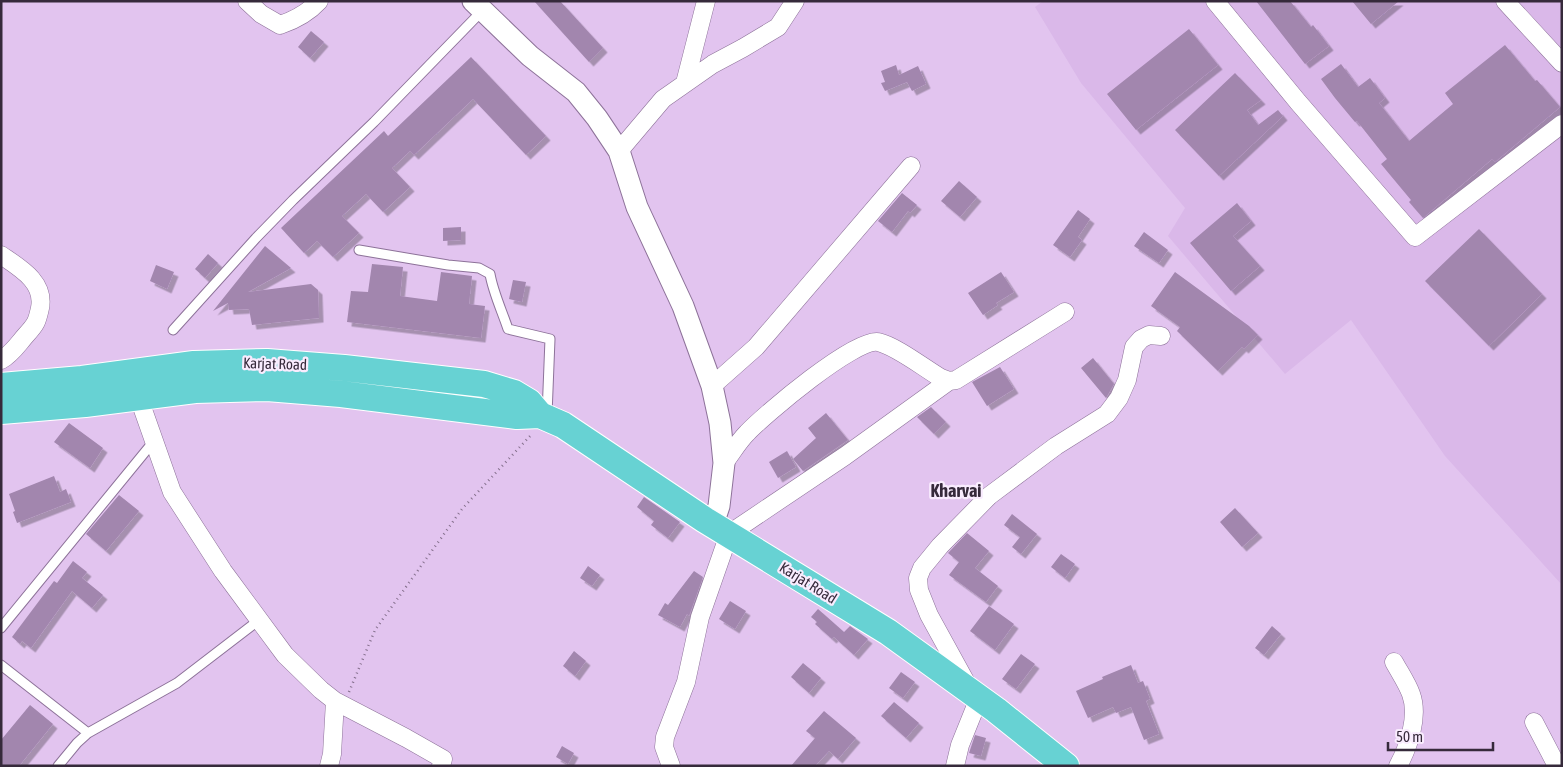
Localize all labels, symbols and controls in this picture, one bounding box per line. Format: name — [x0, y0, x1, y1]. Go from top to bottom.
street label: Karjat Road — [243, 354, 307, 373]
district label: Kharvai — [931, 480, 981, 501]
street label: Karjat Road — [777, 558, 840, 607]
scale bar — [1388, 720, 1493, 752]
text: 50 m — [1396, 728, 1423, 745]

